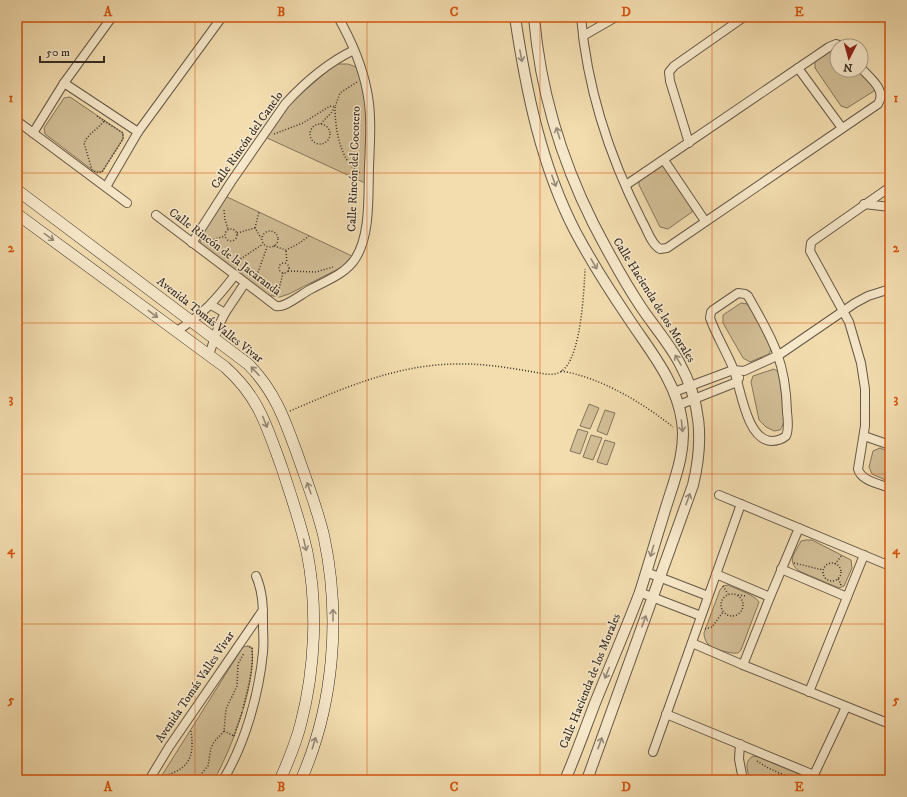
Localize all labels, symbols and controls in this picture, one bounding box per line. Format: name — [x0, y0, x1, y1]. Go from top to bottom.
text: A — [103, 4, 113, 20]
text: B — [277, 4, 285, 20]
text: C — [450, 4, 459, 20]
text: D — [621, 4, 631, 20]
text: E — [794, 4, 804, 20]
scale bar — [40, 38, 104, 64]
north arrow — [829, 38, 869, 78]
text: 50 m — [46, 45, 70, 60]
one-way arrow — [517, 49, 525, 62]
text: N — [843, 60, 853, 74]
street label: Calle Rincón del Canelo — [208, 88, 286, 192]
text: 1 — [9, 90, 14, 106]
text: 1 — [894, 90, 899, 106]
street label: Calle Rincón del Cocotero — [344, 106, 364, 232]
one-way arrow — [553, 127, 561, 139]
one-way arrow — [551, 174, 559, 186]
street label: Calle Rincón de la Jacaranda — [166, 205, 285, 300]
one-way arrow — [43, 233, 54, 241]
street label: Calle Hacienda de los Morales — [609, 235, 699, 365]
text: 2 — [8, 240, 15, 256]
text: 2 — [893, 240, 900, 256]
one-way arrow — [590, 258, 598, 270]
street label: Avenida Tomás Valles Vivar — [154, 274, 267, 367]
one-way arrow — [148, 309, 159, 318]
one-way arrow — [673, 354, 681, 366]
one-way arrow — [250, 366, 260, 376]
text: 3 — [9, 391, 14, 407]
text: 3 — [894, 391, 899, 407]
one-way arrow — [262, 415, 269, 427]
one-way arrow — [679, 419, 686, 432]
one-way arrow — [305, 483, 313, 495]
one-way arrow — [684, 493, 692, 505]
one-way arrow — [302, 538, 310, 551]
text: 4 — [6, 542, 15, 559]
text: 4 — [891, 542, 900, 559]
one-way arrow — [648, 545, 655, 558]
one-way arrow — [329, 609, 337, 622]
street label: Calle Hacienda de los Morales — [556, 611, 624, 751]
one-way arrow — [640, 615, 648, 627]
street label: Avenida Tomás Valles Vivar — [152, 628, 238, 746]
one-way arrow — [603, 667, 611, 679]
text: 5 — [7, 692, 15, 708]
text: 5 — [892, 692, 900, 708]
one-way arrow — [311, 738, 319, 750]
one-way arrow — [596, 738, 604, 750]
text: A — [103, 779, 113, 795]
text: B — [277, 779, 285, 795]
text: C — [450, 779, 459, 795]
text: D — [621, 779, 631, 795]
text: E — [794, 779, 804, 795]

